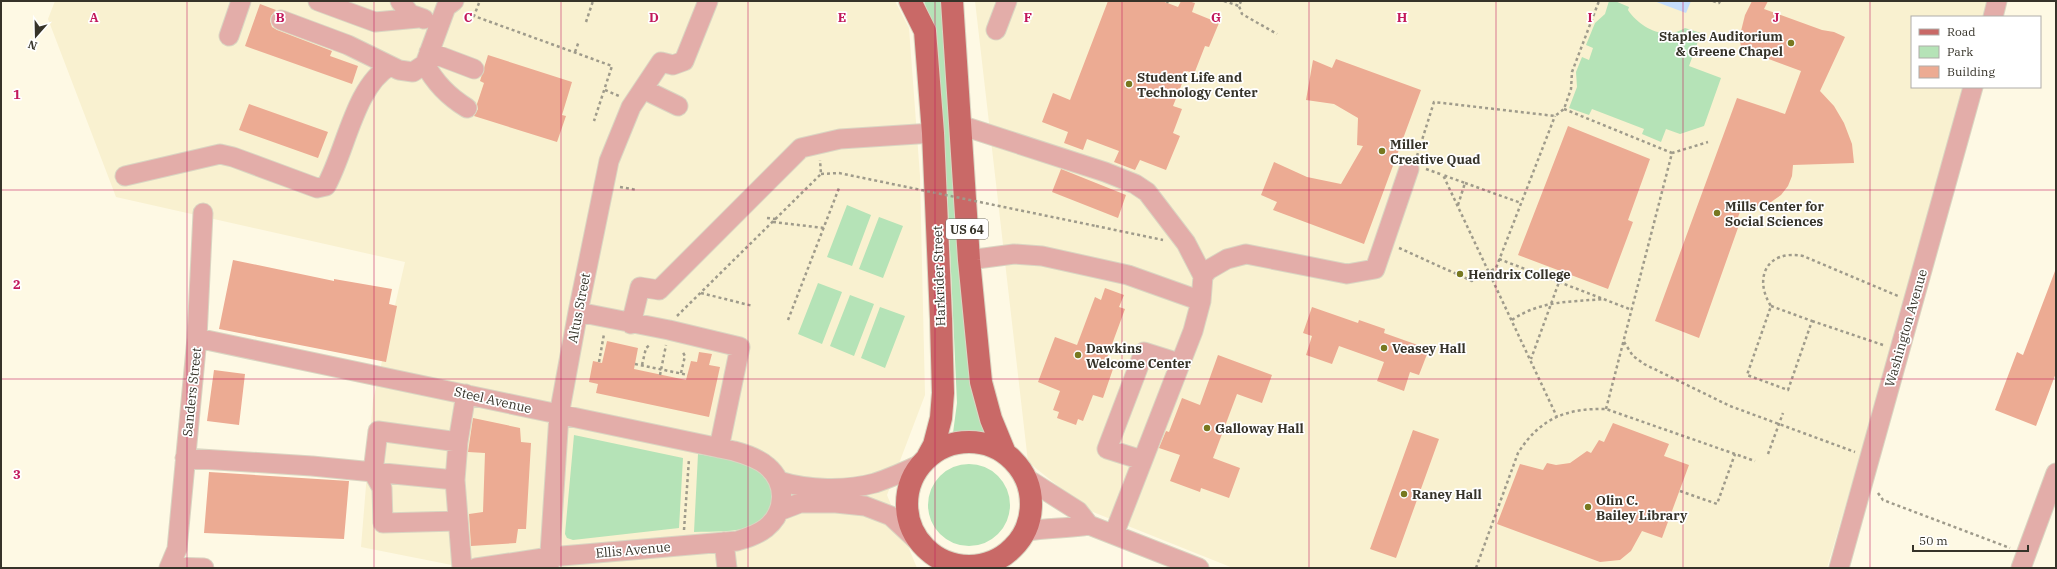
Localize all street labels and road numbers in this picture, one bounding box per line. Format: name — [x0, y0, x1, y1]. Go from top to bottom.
road number: US 64 — [946, 219, 988, 239]
street label: Harkrider Street — [929, 225, 949, 327]
street label: Washington Avenue — [1881, 267, 1931, 389]
street label: Altus Street — [564, 271, 594, 345]
street label: Sanders Street — [179, 346, 205, 437]
street label: Steel Avenue — [453, 383, 533, 417]
street label: Ellis Avenue — [595, 538, 671, 562]

